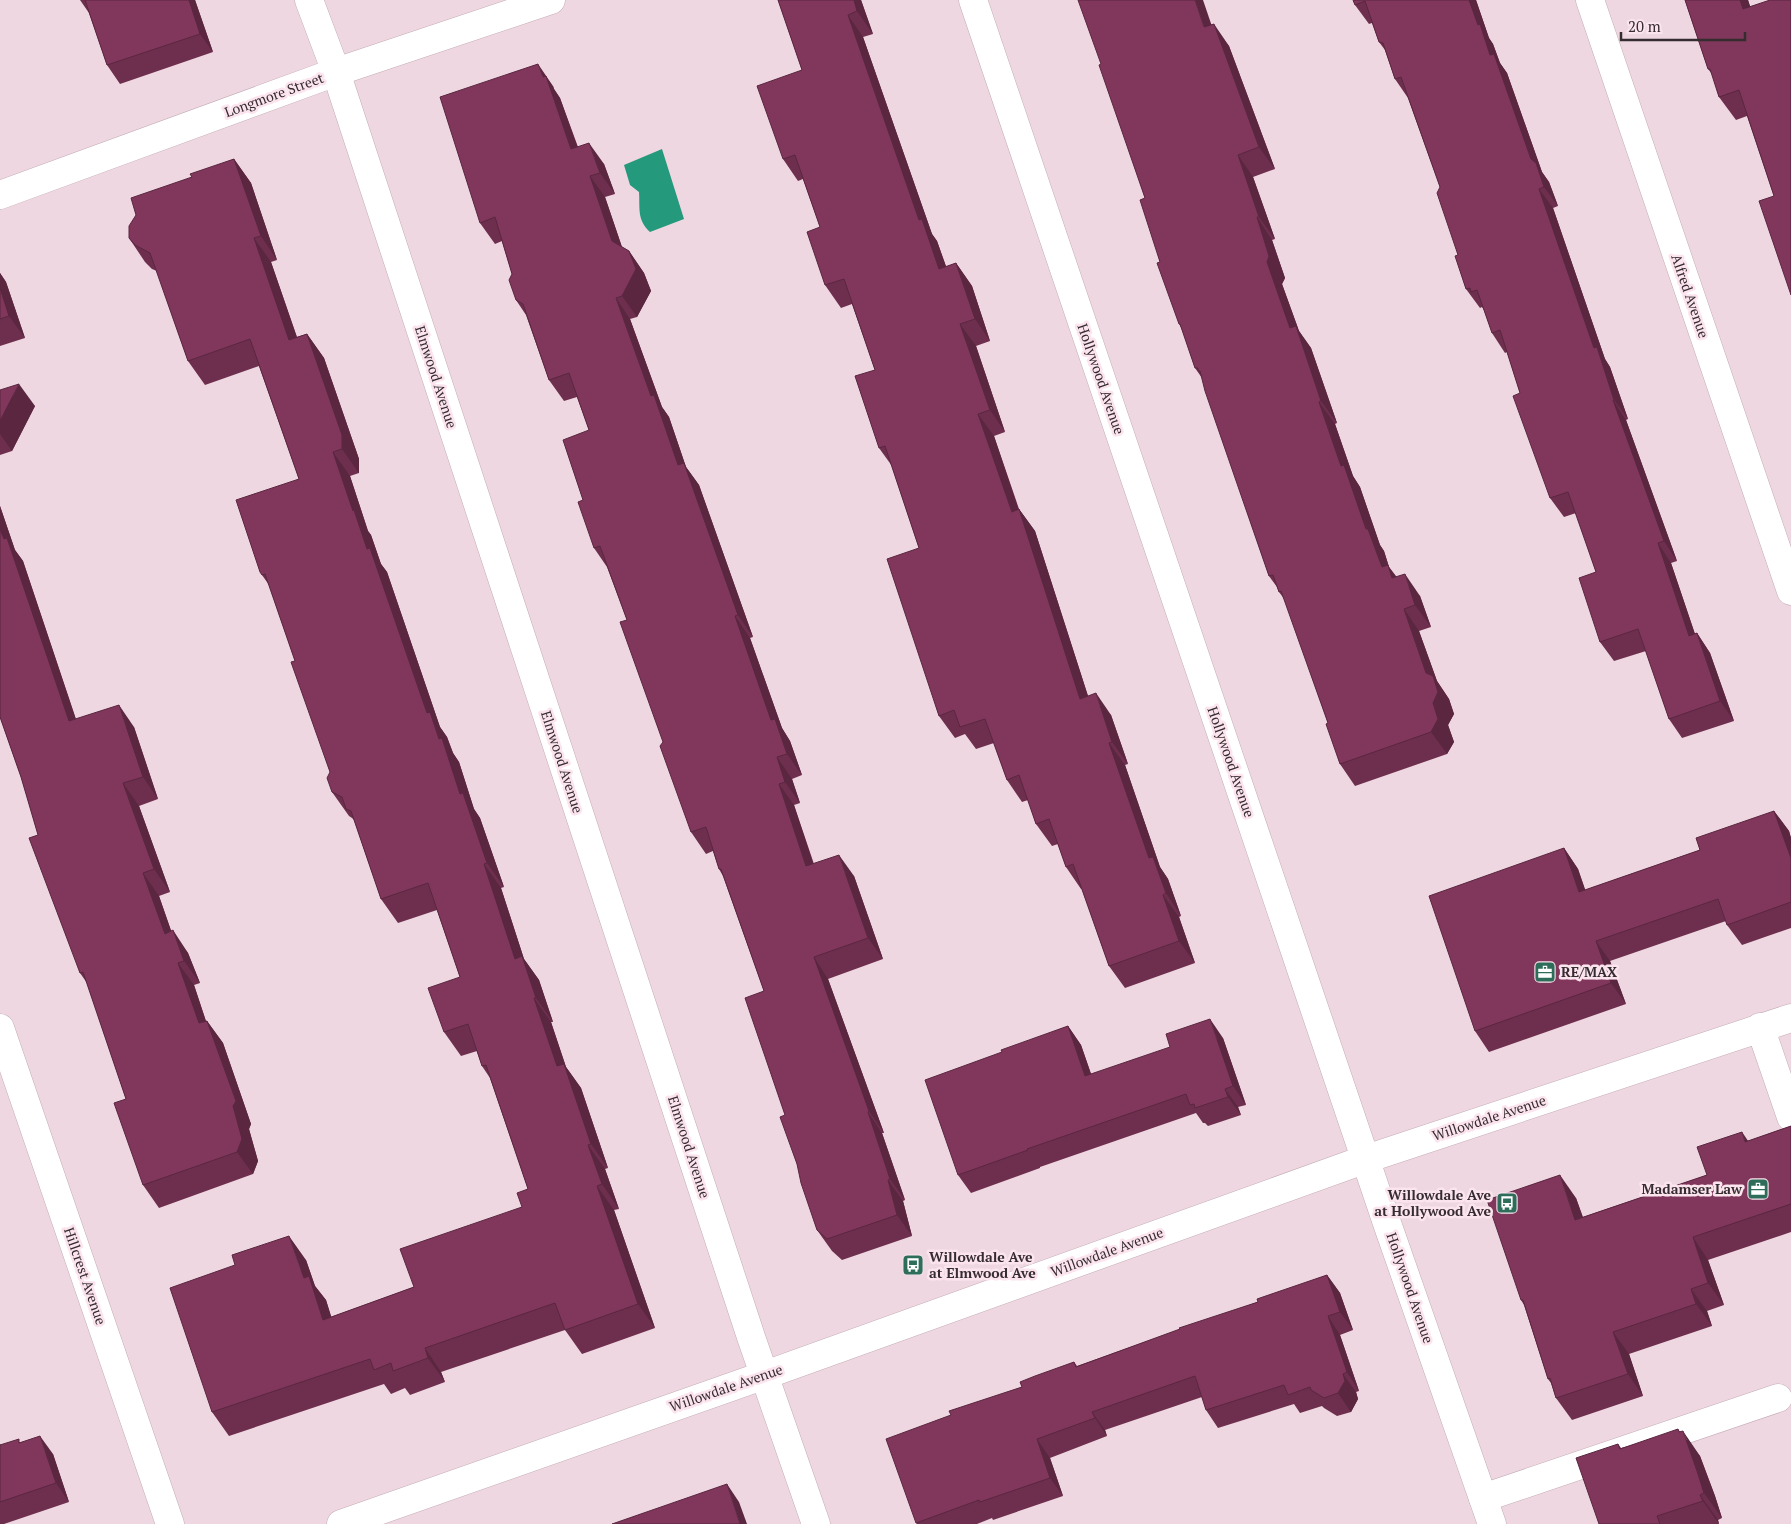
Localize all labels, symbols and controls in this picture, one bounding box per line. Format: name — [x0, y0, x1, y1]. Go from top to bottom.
scale bar — [1621, 10, 1745, 42]
text: 20 m — [1628, 16, 1661, 36]
street label: Longmore Street — [222, 68, 327, 121]
street label: Alfred Avenue — [1667, 251, 1714, 340]
street label: Hollywood Avenue — [1074, 321, 1129, 437]
street label: Elmwood Avenue — [411, 323, 462, 431]
street label: Hollywood Avenue — [1204, 704, 1259, 820]
street label: Elmwood Avenue — [537, 708, 588, 816]
office icon: RE/MAX — [1533, 960, 1557, 984]
place label: RE/MAX — [1561, 962, 1618, 981]
street label: Willowdale Avenue — [1430, 1090, 1548, 1145]
street label: Elmwood Avenue — [664, 1093, 715, 1201]
office icon: Madamser Law — [1746, 1177, 1770, 1201]
place label: Madamser Law — [1641, 1179, 1743, 1198]
place label: Willowdale Ave at Hollywood Ave — [1374, 1185, 1491, 1220]
bus stop icon: Willowdale Ave at Hollywood Ave — [1495, 1191, 1519, 1215]
street label: Willowdale Avenue — [1048, 1222, 1166, 1281]
street label: Hillcrest Avenue — [60, 1225, 111, 1327]
street label: Hollywood Avenue — [1383, 1230, 1438, 1346]
place label: Willowdale Ave at Elmwood Ave — [929, 1247, 1036, 1282]
bus stop icon: Willowdale Ave at Elmwood Ave — [901, 1253, 925, 1277]
street label: Willowdale Avenue — [667, 1359, 785, 1416]

